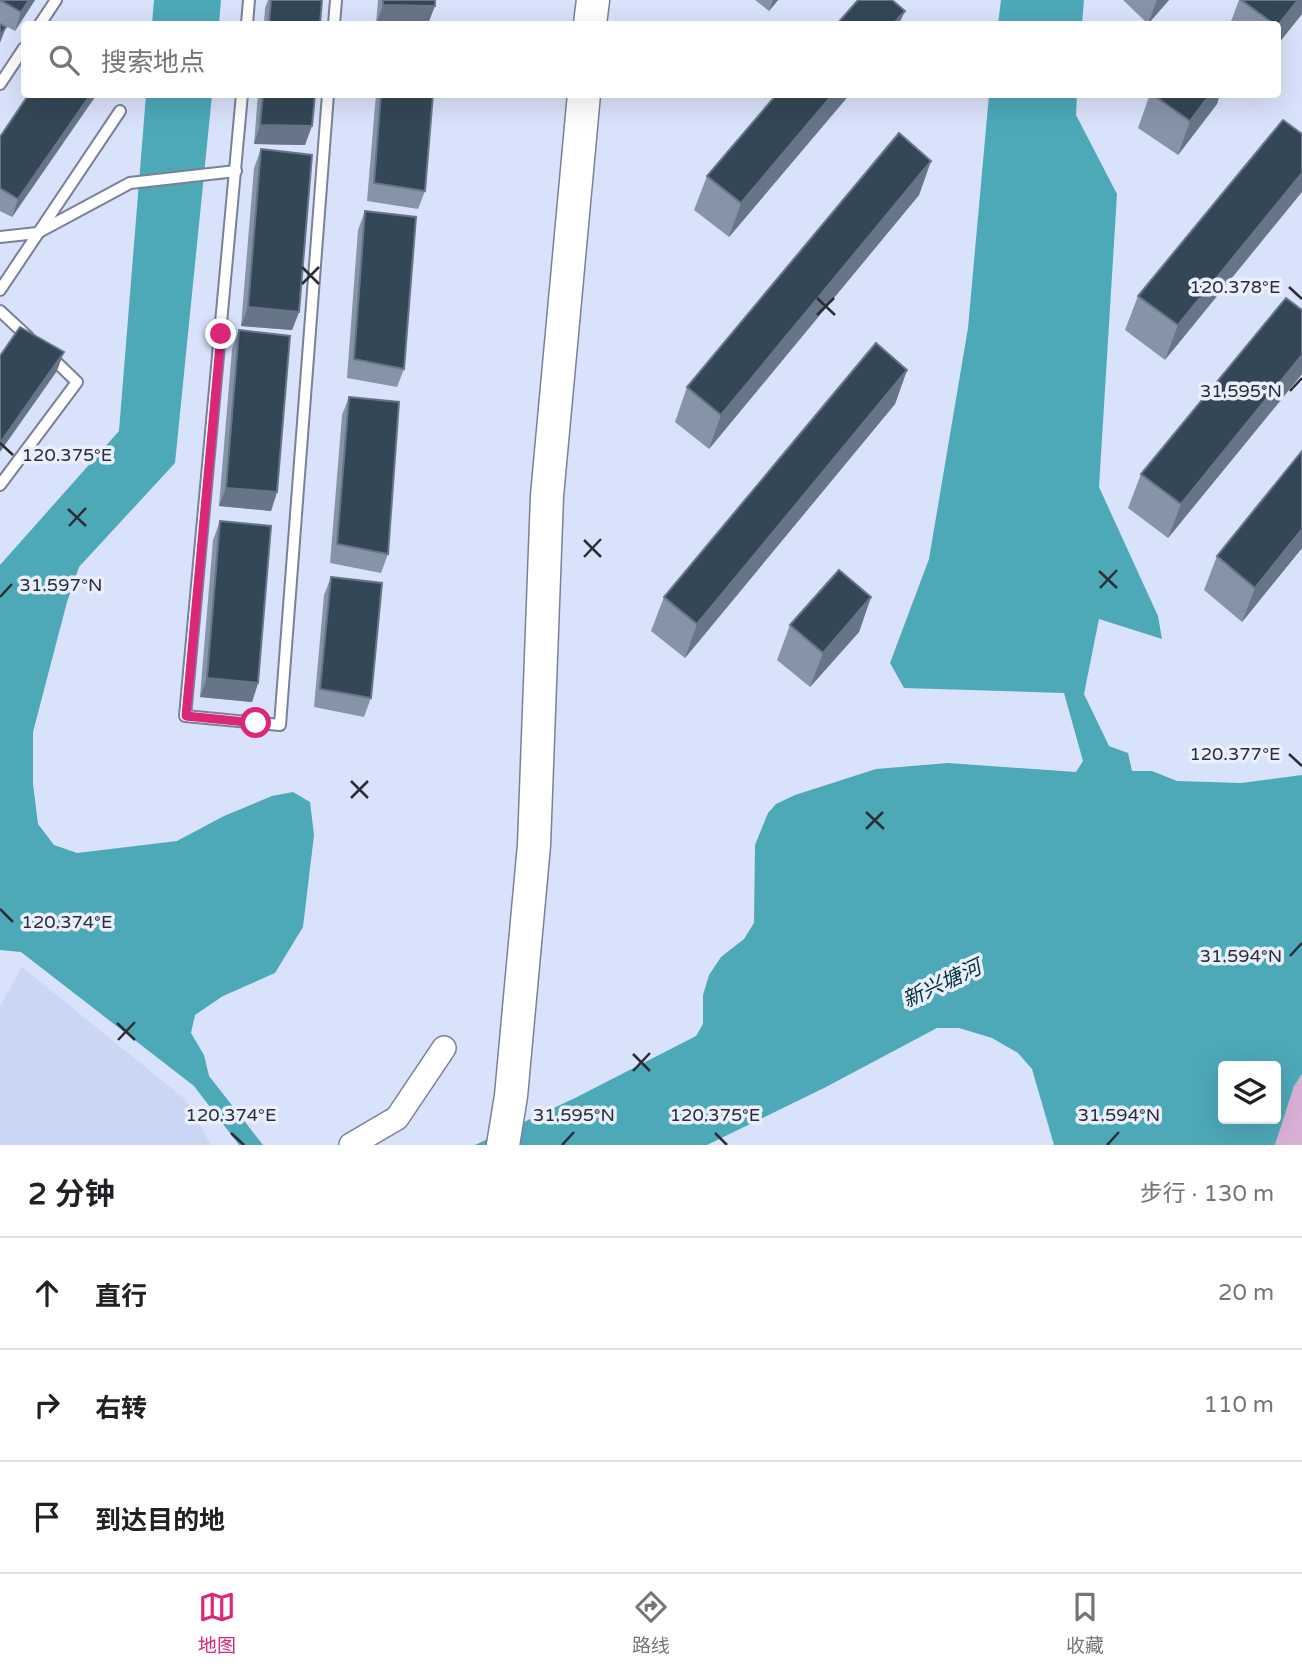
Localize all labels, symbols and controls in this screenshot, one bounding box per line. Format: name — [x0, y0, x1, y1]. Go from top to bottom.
search box — [21, 21, 1281, 98]
icon: search — [45, 41, 83, 79]
text: 搜索地点 — [101, 47, 205, 78]
text: 120.378°E — [1190, 276, 1280, 298]
route end — [205, 318, 236, 349]
text: 31.595°N — [1200, 380, 1282, 402]
text: 120.375°E — [22, 444, 112, 466]
text: 31.597°N — [20, 574, 102, 596]
route start — [240, 707, 271, 738]
text: 120.377°E — [1189, 743, 1281, 765]
text: 120.374°E — [22, 911, 112, 933]
text: 31.594°N — [1200, 945, 1282, 967]
water label: 新兴塘河 — [899, 953, 989, 1013]
map controls — [1218, 1061, 1281, 1124]
button: layers — [1218, 1061, 1281, 1124]
text: 120.374°E — [186, 1104, 276, 1126]
text: 31.595°N — [533, 1104, 615, 1126]
text: 120.375°E — [670, 1104, 760, 1126]
text: 31.594°N — [1078, 1104, 1160, 1126]
text: 2 分钟 — [28, 1176, 115, 1213]
text: 步行 · 130 m — [1140, 1180, 1274, 1208]
icon: ahead — [28, 1274, 66, 1312]
text: 20 m — [1218, 1279, 1274, 1307]
text: 直行 — [95, 1281, 147, 1312]
icon: right — [28, 1386, 66, 1424]
text: 110 m — [1204, 1391, 1274, 1419]
text: 右转 — [95, 1393, 147, 1424]
icon: arrive — [28, 1498, 66, 1536]
text: 到达目的地 — [95, 1505, 225, 1536]
tab: 地图 — [198, 1588, 236, 1657]
tab: 路线 — [632, 1588, 670, 1657]
tab: 收藏 — [1066, 1588, 1104, 1657]

